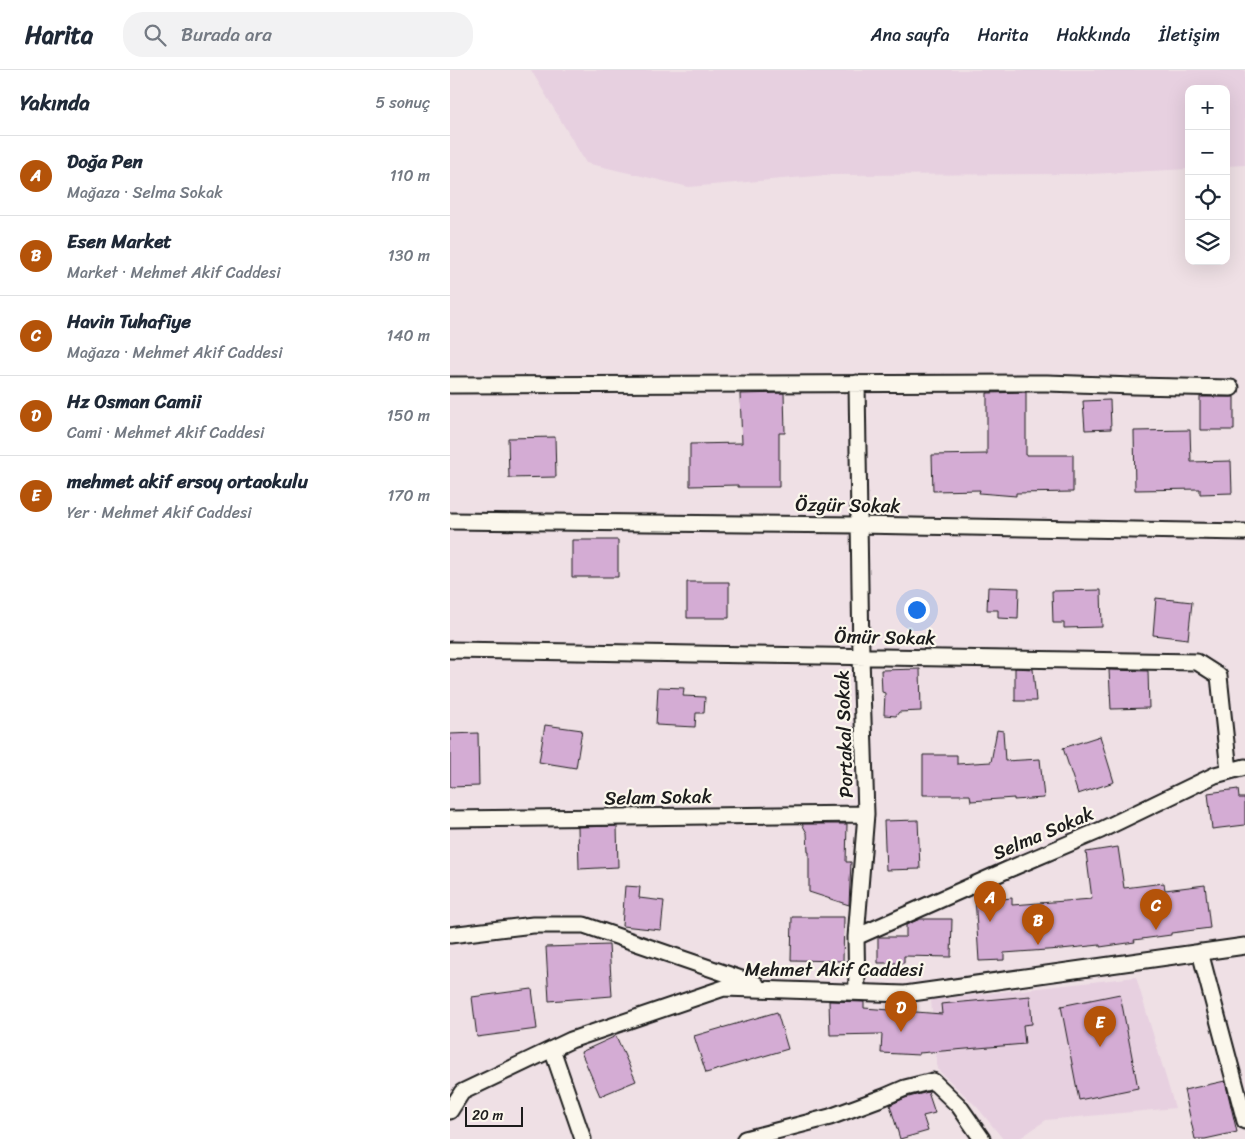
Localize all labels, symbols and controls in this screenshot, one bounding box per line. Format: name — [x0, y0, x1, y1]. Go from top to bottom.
search box — [123, 12, 473, 57]
text: Harita — [25, 14, 93, 56]
text: Burada ara — [181, 18, 272, 51]
text: Ana sayfa — [871, 19, 949, 51]
text: Harita — [977, 19, 1028, 51]
text: Hakkında — [1056, 19, 1131, 51]
text: İletişim — [1159, 19, 1220, 51]
icon: search — [141, 21, 169, 49]
text: Yakında — [20, 84, 90, 122]
map controls — [1185, 85, 1230, 265]
button: + — [1185, 85, 1230, 130]
text: 5 sonuç — [375, 88, 430, 117]
button: − — [1185, 130, 1230, 175]
text: Doğa Pen — [67, 145, 143, 178]
text: A — [31, 161, 41, 190]
text: 110 m — [390, 161, 430, 190]
button: locate — [1185, 175, 1230, 220]
text: Mağaza · Selma Sokak — [67, 178, 223, 207]
button: layers — [1185, 220, 1230, 265]
text: Esen Market — [67, 225, 172, 258]
text: B — [31, 241, 41, 270]
text: 130 m — [388, 241, 430, 270]
text: Market · Mehmet Akif Caddesi — [67, 258, 281, 287]
text: Havin Tuhafiye — [67, 305, 191, 338]
text: C — [31, 321, 41, 350]
text: 140 m — [387, 321, 430, 350]
text: Mağaza · Mehmet Akif Caddesi — [67, 338, 283, 367]
text: Hz Osman Camii — [67, 385, 201, 418]
text: D — [31, 401, 41, 430]
text: 150 m — [387, 401, 430, 430]
text: Cami · Mehmet Akif Caddesi — [67, 418, 265, 447]
text: mehmet akif ersoy ortaokulu — [67, 465, 308, 498]
text: E — [32, 481, 40, 510]
text: 170 m — [387, 481, 430, 510]
street label: Özgür Sokak — [795, 488, 901, 522]
text: Yer · Mehmet Akif Caddesi — [67, 498, 252, 527]
your location — [904, 597, 930, 623]
street label: Ömür Sokak — [834, 620, 937, 654]
street label: Portakal Sokak — [825, 669, 863, 799]
street label: Selam Sokak — [604, 780, 713, 814]
street label: Selma Sokak — [987, 797, 1100, 869]
pin: A — [974, 881, 1006, 922]
pin: C — [1140, 889, 1172, 930]
pin: B — [1022, 904, 1054, 945]
street label: Mehmet Akif Caddesi — [745, 953, 924, 986]
pin: D — [885, 991, 917, 1032]
pin: E — [1084, 1006, 1116, 1047]
text: 20 m — [472, 1103, 503, 1128]
scale bar — [465, 1104, 522, 1127]

